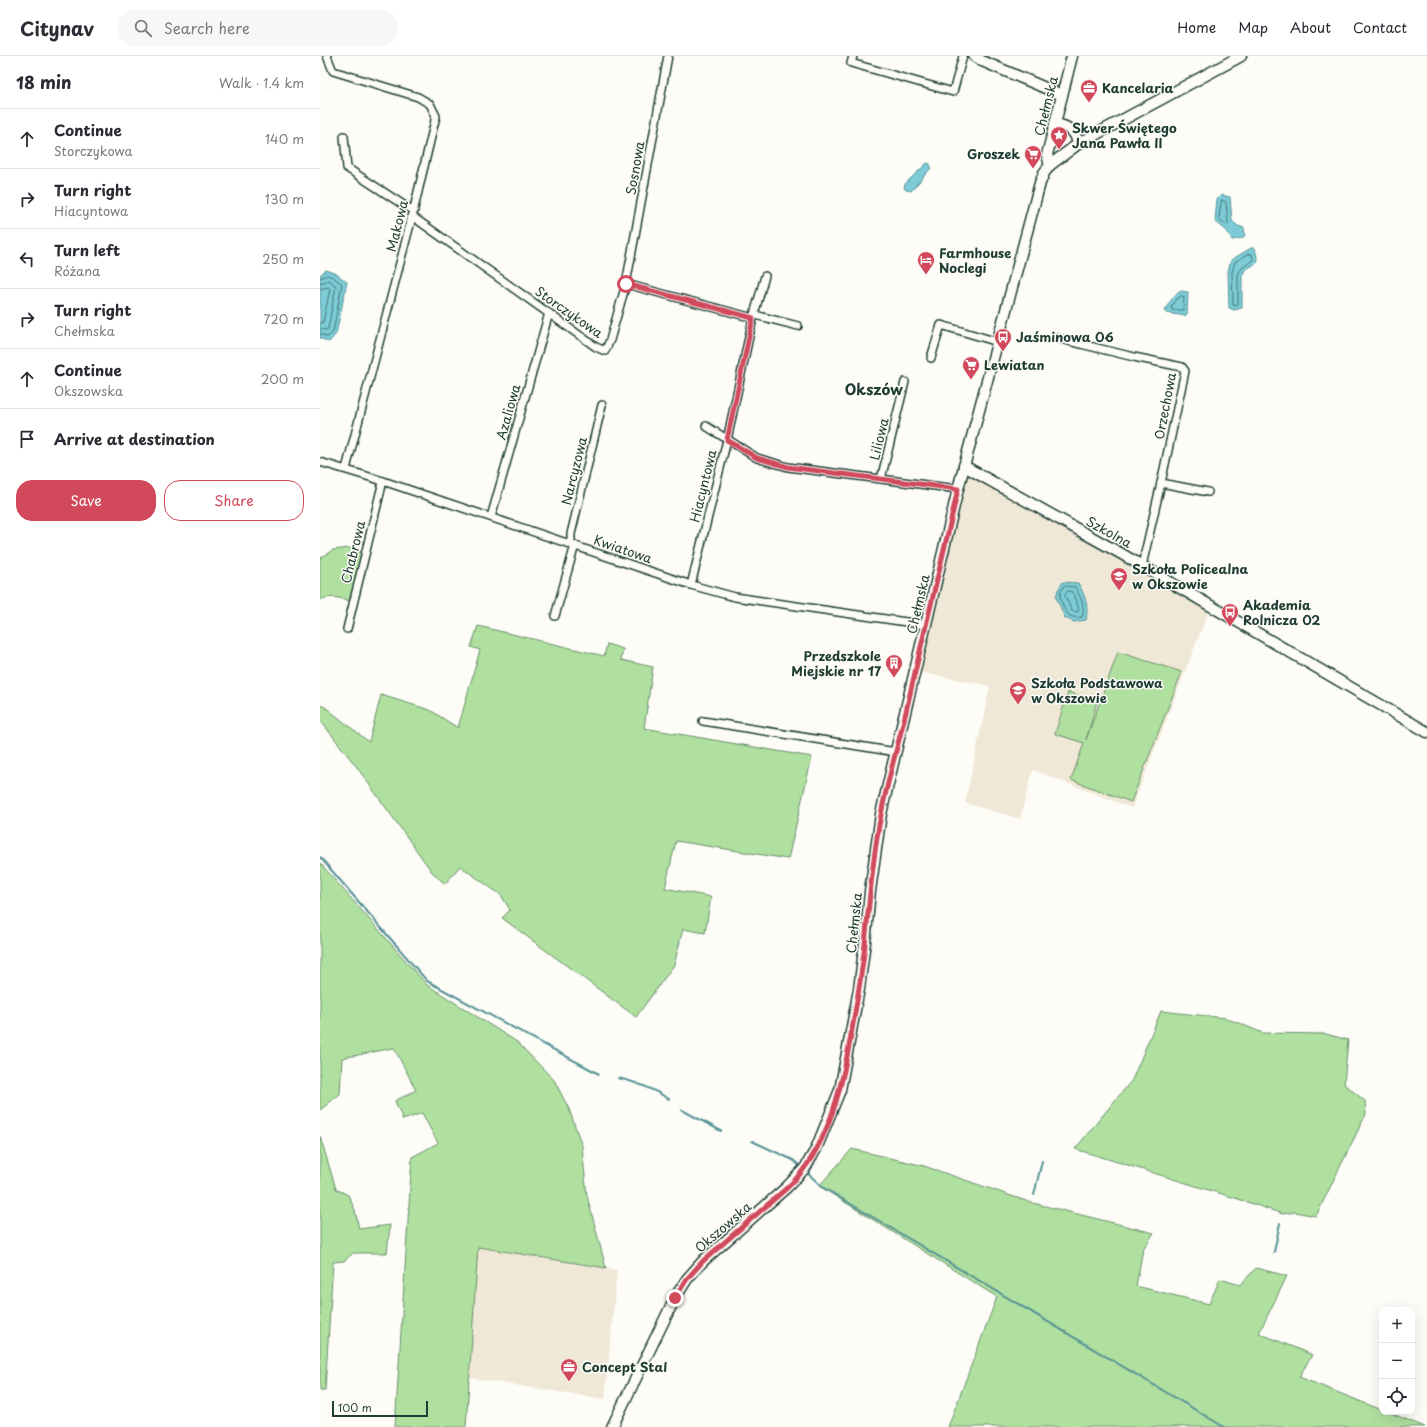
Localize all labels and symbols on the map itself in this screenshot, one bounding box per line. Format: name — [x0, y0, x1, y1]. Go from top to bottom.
street label: Chełmska — [1029, 73, 1062, 138]
office icon: Kancelaria — [1079, 78, 1099, 103]
place label: Kancelaria — [1102, 78, 1174, 97]
place label: Skwer Świętego Jana Pawła II — [1072, 118, 1177, 152]
place icon: Skwer Świętego Jana Pawła II — [1049, 125, 1069, 150]
street label: Sosnowa — [620, 139, 649, 196]
place label: Groszek — [967, 144, 1020, 163]
supermarket icon: Groszek — [1023, 144, 1043, 169]
street label: Makowa — [381, 197, 412, 254]
place label: Farmhouse Noclegi — [939, 243, 1011, 277]
hotel icon: Farmhouse Noclegi — [916, 250, 936, 275]
route start — [617, 275, 635, 293]
street label: Storczykowa — [532, 281, 608, 342]
bus stop icon: Jaśminowa 06 — [993, 327, 1013, 352]
place label: Jaśminowa 06 — [1016, 327, 1114, 346]
supermarket icon: Lewiatan — [961, 355, 981, 380]
place label: Lewiatan — [984, 355, 1045, 374]
street label: Orzechowa — [1149, 370, 1180, 441]
district label: Okszów — [845, 377, 903, 400]
street label: Azaliowa — [491, 381, 525, 442]
street label: Liliowa — [864, 415, 893, 462]
street label: Narcyzowa — [556, 434, 591, 507]
street label: Hiacyntowa — [684, 447, 721, 524]
street label: Szkolna — [1083, 511, 1136, 552]
street label: Chabrowa — [336, 518, 370, 585]
street label: Kwiatowa — [591, 530, 656, 568]
place label: Szkoła Policealna w Okszowie — [1132, 559, 1248, 593]
school or university icon: Szkoła Policealna w Okszowie — [1109, 566, 1129, 591]
street label: Chełmska — [901, 571, 934, 636]
place label: Akademia Rolnicza 02 — [1243, 595, 1320, 629]
bus stop icon: Akademia Rolnicza 02 — [1220, 602, 1240, 627]
place label: Przedszkole Miejskie nr 17 — [791, 646, 882, 680]
building icon: Przedszkole Miejskie nr 17 — [884, 653, 904, 678]
place label: Szkoła Podstawowa w Okszowie — [1031, 673, 1163, 707]
school or university icon: Szkoła Podstawowa w Okszowie — [1008, 680, 1028, 705]
street label: Chełmska — [841, 891, 866, 954]
street label: Okszowska — [690, 1196, 756, 1256]
route end — [666, 1289, 684, 1307]
office icon: Concept Stal — [559, 1357, 579, 1382]
place label: Concept Stal — [582, 1357, 667, 1376]
scale bar — [332, 1399, 428, 1418]

